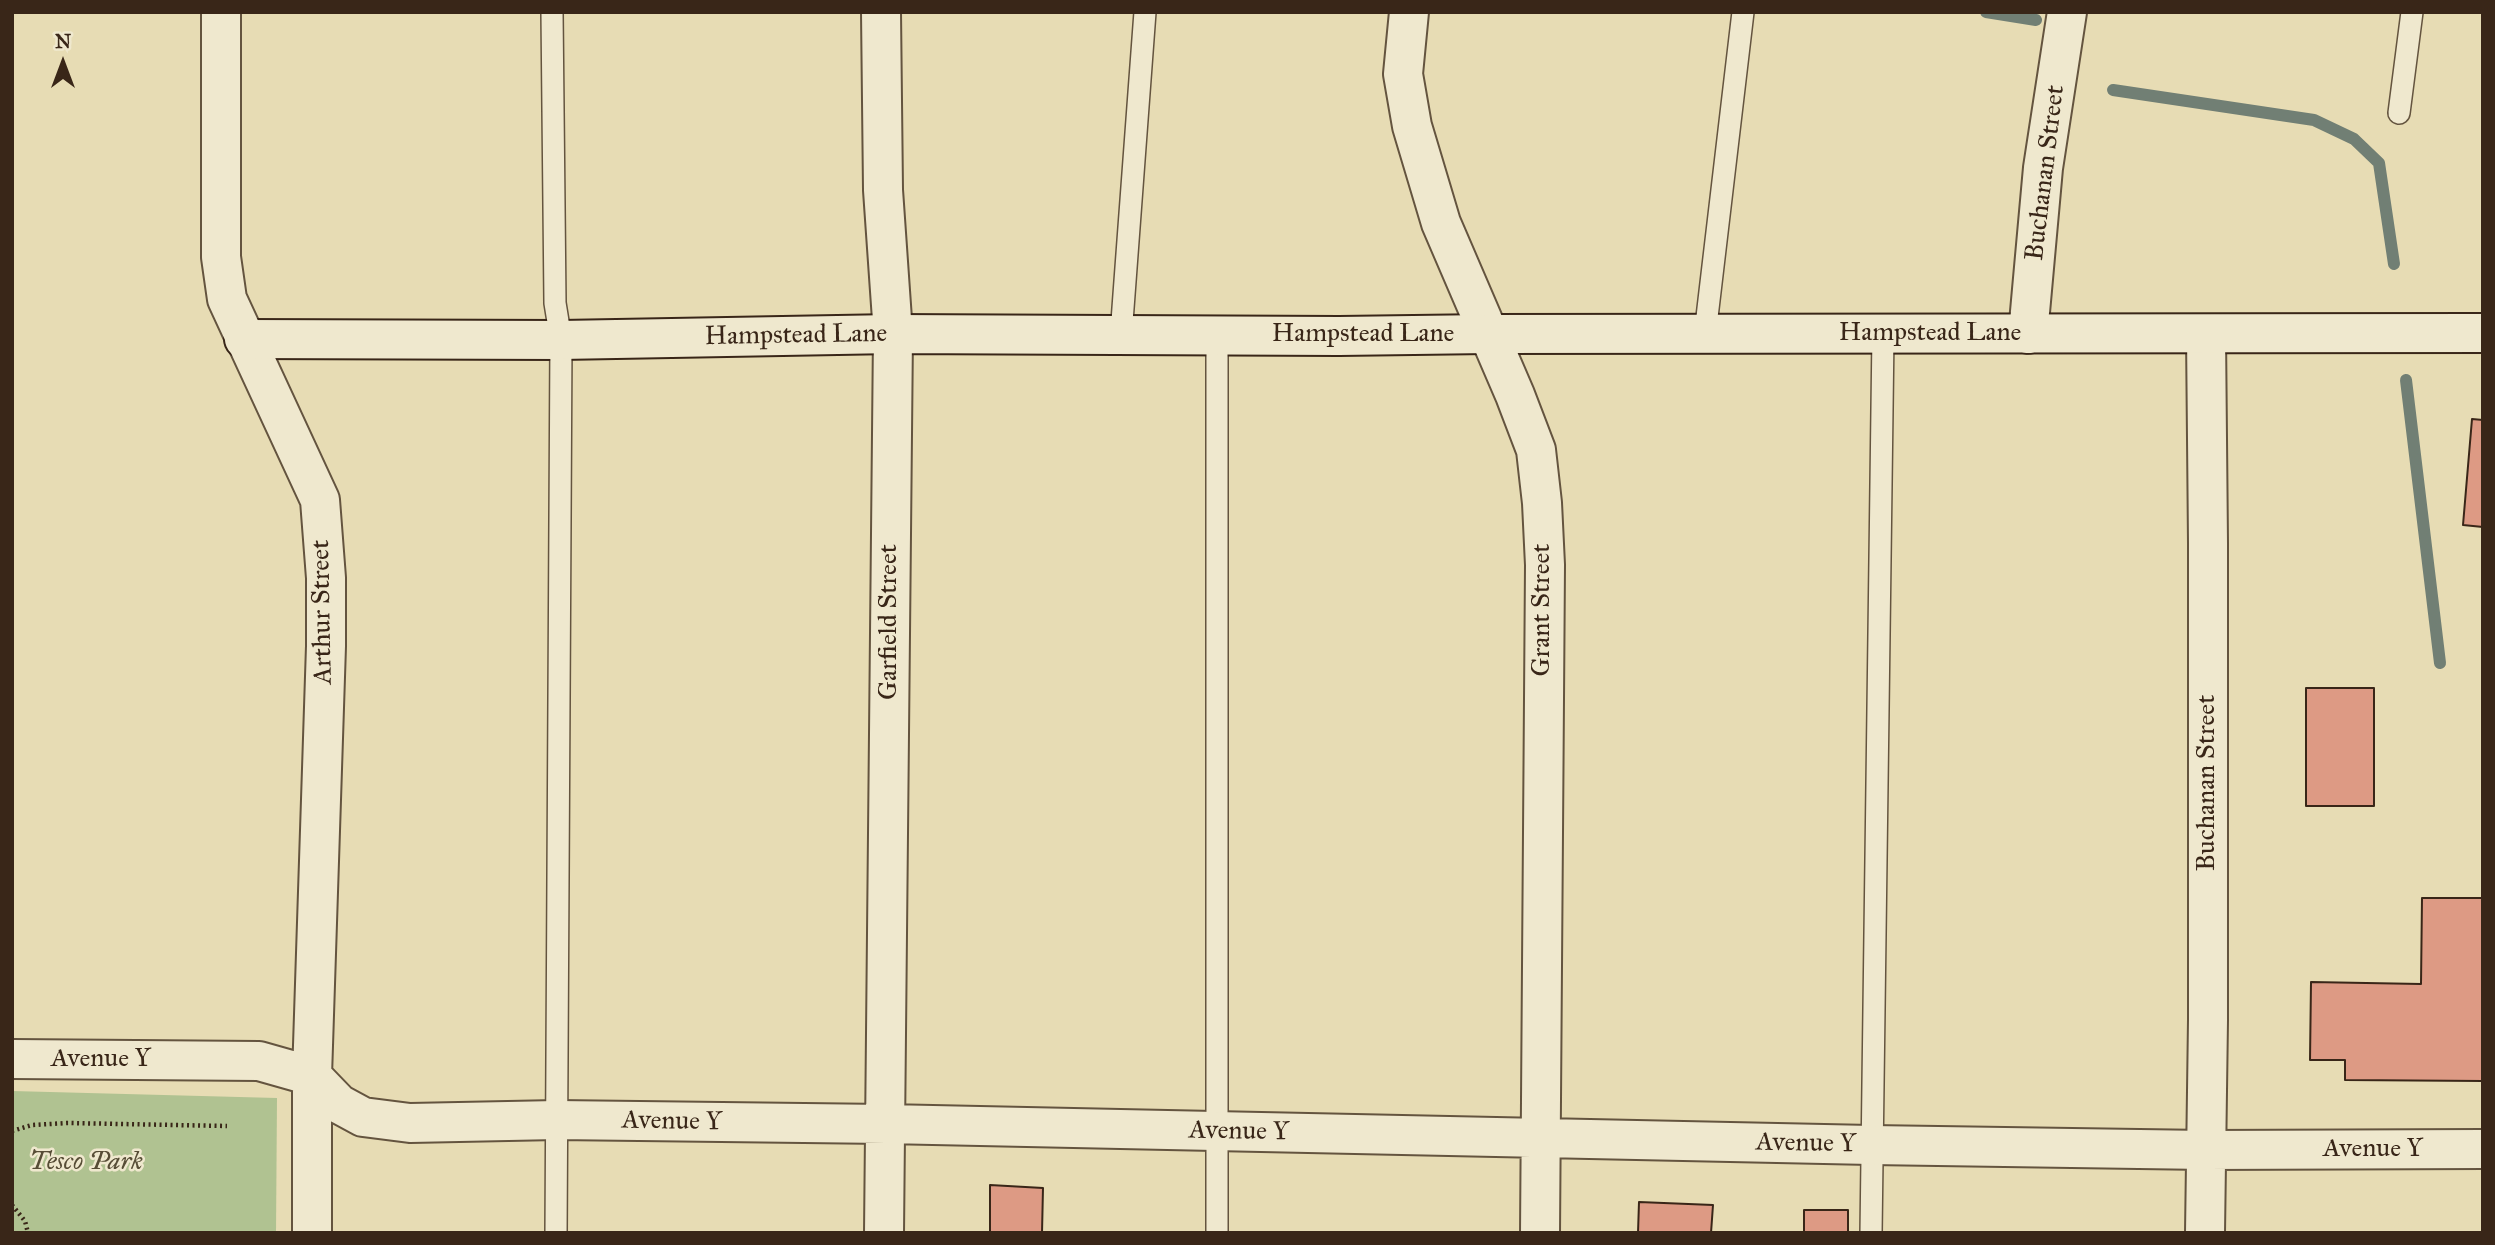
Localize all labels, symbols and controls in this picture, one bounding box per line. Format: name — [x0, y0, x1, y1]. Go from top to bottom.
north arrow — [28, 28, 98, 98]
text: N — [55, 30, 71, 53]
street label: Buchanan Street — [2020, 83, 2072, 263]
street label: Hampstead Lane — [1839, 318, 2021, 350]
street label: Hampstead Lane — [704, 319, 888, 353]
street label: Hampstead Lane — [1272, 319, 1454, 351]
street label: Arthur Street — [306, 539, 340, 685]
street label: Grant Street — [1527, 543, 1559, 677]
street label: Garfield Street — [874, 544, 906, 700]
street label: Buchanan Street — [2192, 695, 2224, 871]
street label: Avenue Y — [51, 1044, 151, 1076]
street label: Avenue Y — [622, 1106, 722, 1138]
street label: Avenue Y — [1189, 1116, 1289, 1148]
street label: Avenue Y — [1756, 1128, 1856, 1160]
street label: Avenue Y — [2323, 1134, 2423, 1166]
park label: Tesco Park — [29, 1147, 143, 1179]

